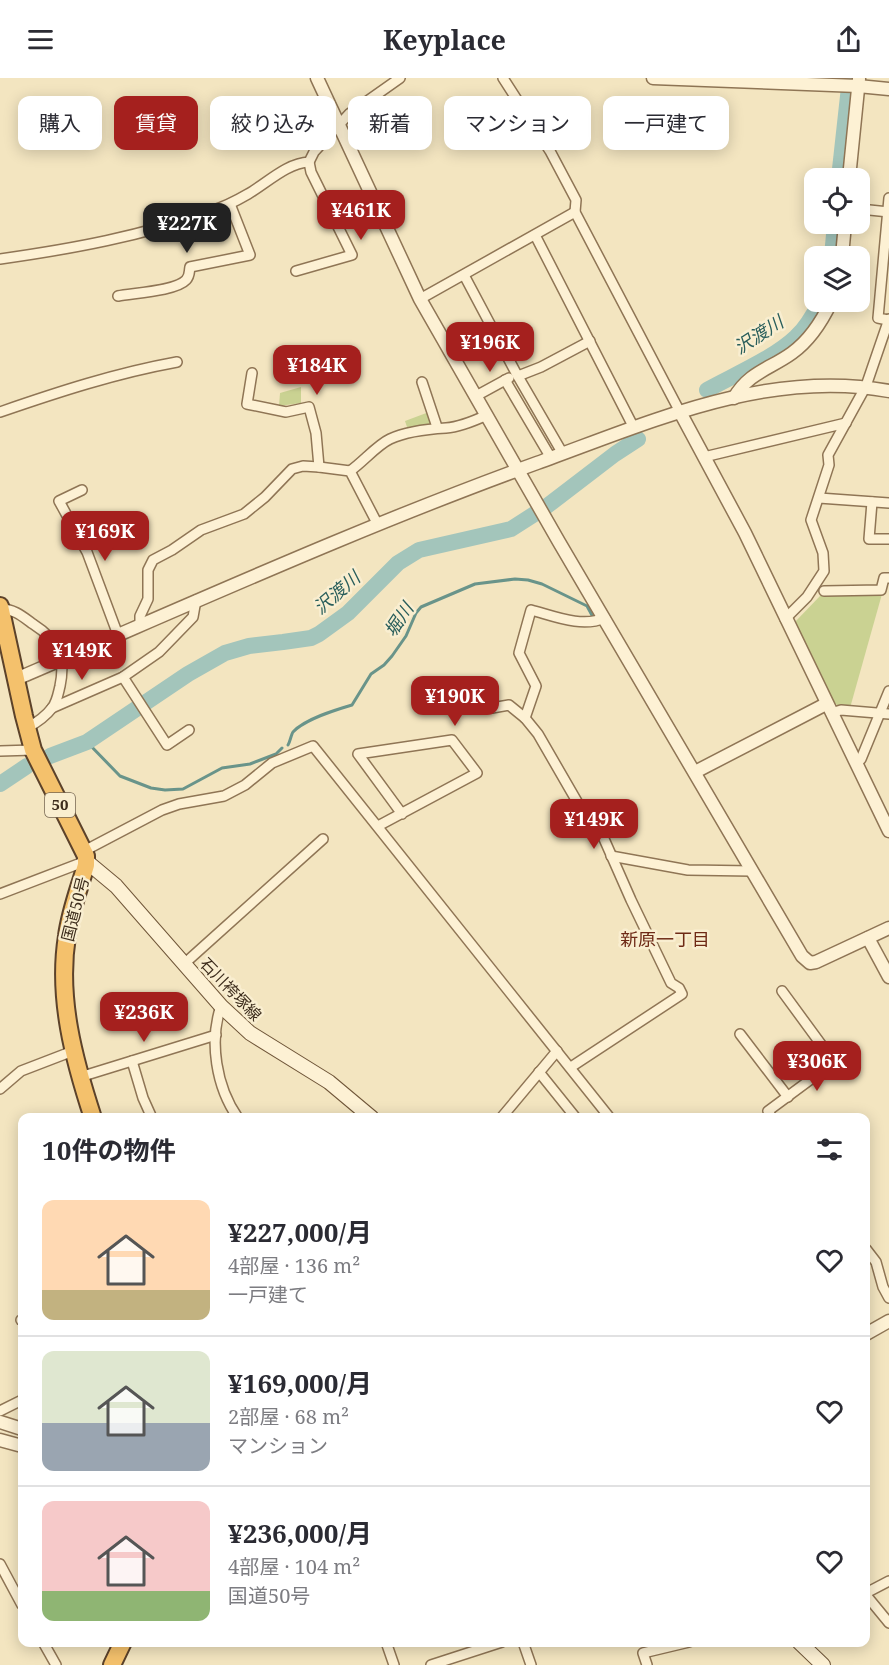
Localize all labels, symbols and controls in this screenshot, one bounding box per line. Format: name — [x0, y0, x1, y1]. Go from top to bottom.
text: Keyplace — [383, 21, 506, 58]
icon: menu — [24, 23, 57, 56]
icon: share — [832, 23, 865, 56]
chip: 購入 — [18, 96, 102, 150]
chip: 賃貸 — [114, 96, 198, 150]
chip: 絞り込み — [210, 96, 336, 150]
chip: 新着 — [348, 96, 432, 150]
chip: マンション — [444, 96, 591, 150]
chip: 一戸建て — [603, 96, 729, 150]
map controls — [804, 168, 870, 312]
button: locate — [804, 168, 870, 234]
pin: ¥461K — [319, 190, 403, 241]
text: ¥461K — [331, 196, 391, 223]
pin: ¥227K — [145, 203, 229, 254]
text: ¥227K — [157, 209, 217, 236]
button: layers — [804, 246, 870, 312]
water label: 沢渡川 — [729, 308, 789, 359]
pin: ¥196K — [448, 322, 532, 373]
text: ¥196K — [460, 328, 520, 355]
pin: ¥184K — [275, 345, 359, 396]
text: ¥184K — [287, 351, 347, 378]
pin: ¥169K — [63, 511, 147, 562]
text: ¥169K — [75, 517, 135, 544]
water label: 沢渡川 — [308, 564, 366, 619]
water label: 堀川 — [378, 596, 419, 641]
pin: ¥149K — [40, 630, 124, 681]
text: ¥149K — [52, 636, 112, 663]
pin: ¥190K — [413, 676, 497, 727]
text: ¥190K — [425, 682, 485, 709]
road number: 50 — [45, 793, 75, 817]
pin: ¥149K — [552, 799, 636, 850]
text: ¥149K — [564, 805, 624, 832]
street label: 国道50号 — [56, 874, 94, 944]
district label: 新原一丁目 — [620, 927, 710, 951]
street label: 石川袴塚線 — [195, 953, 267, 1025]
pin: ¥236K — [102, 992, 186, 1043]
text: ¥236K — [114, 998, 174, 1025]
pin: ¥306K — [775, 1041, 859, 1092]
text: ¥306K — [787, 1047, 847, 1074]
text: 10件の物件 — [42, 1132, 175, 1168]
icon: filters — [813, 1133, 846, 1166]
text: ¥227,000/月 — [228, 1214, 372, 1250]
icon: home — [90, 1224, 162, 1296]
icon: heart — [813, 1244, 846, 1277]
text: 4部屋 · 136 m² — [228, 1252, 360, 1279]
text: 一戸建て — [228, 1281, 308, 1308]
text: ¥169,000/月 — [228, 1365, 372, 1401]
icon: home — [90, 1375, 162, 1447]
icon: heart — [813, 1395, 846, 1428]
text: 2部屋 · 68 m² — [228, 1403, 349, 1430]
text: マンション — [228, 1432, 328, 1459]
text: ¥236,000/月 — [228, 1515, 372, 1551]
icon: home — [90, 1525, 162, 1597]
icon: heart — [813, 1545, 846, 1578]
text: 4部屋 · 104 m² — [228, 1553, 360, 1580]
text: 国道50号 — [228, 1582, 310, 1609]

